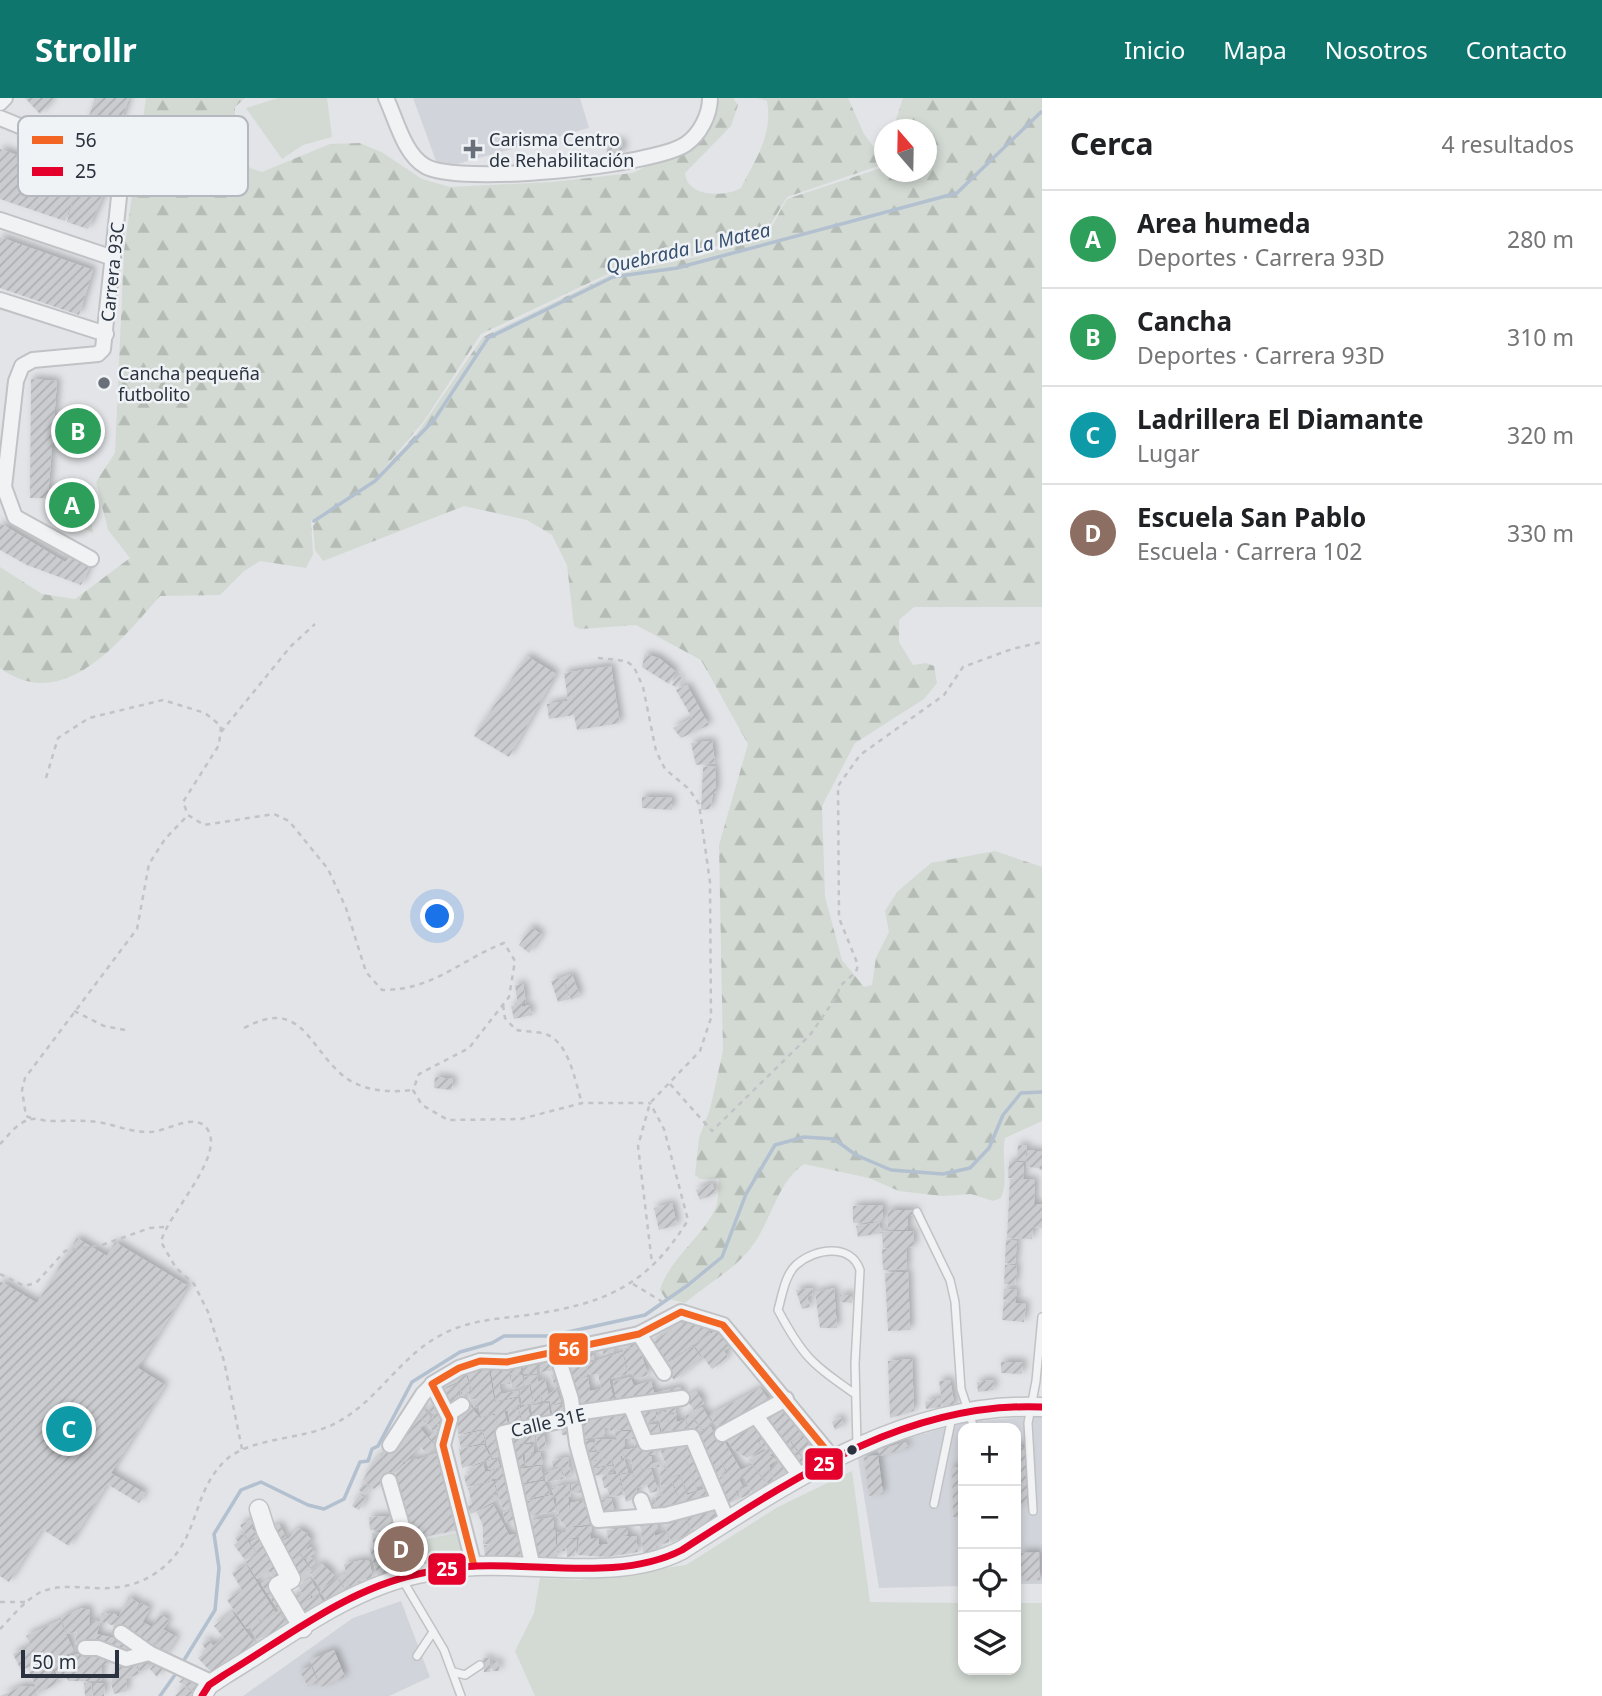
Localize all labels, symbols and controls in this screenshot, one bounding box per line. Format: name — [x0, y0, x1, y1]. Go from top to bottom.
text: Strollr — [35, 27, 137, 72]
text: Inicio — [1124, 33, 1185, 66]
text: Mapa — [1223, 33, 1287, 66]
text: Nosotros — [1325, 33, 1428, 66]
text: Contacto — [1466, 33, 1567, 66]
legend — [18, 116, 248, 196]
north arrow — [874, 119, 937, 182]
text: Cerca — [1070, 123, 1153, 164]
text: 56 — [75, 127, 97, 153]
place label: Carisma Centro de Rehabilitación — [489, 127, 634, 172]
text: 4 resultados — [1441, 128, 1574, 160]
marker: Carisma Centro de Rehabilitación — [463, 139, 483, 159]
text: 25 — [75, 158, 97, 184]
text: Area humeda — [1137, 205, 1311, 241]
water label: Quebrada La Matea — [603, 216, 773, 280]
street label: Carrera 93C — [95, 221, 129, 323]
text: A — [1085, 223, 1101, 255]
text: 280 m — [1507, 223, 1574, 255]
text: Deportes · Carrera 93D — [1137, 241, 1385, 273]
text: Cancha — [1137, 303, 1232, 339]
text: B — [1085, 321, 1101, 353]
text: 310 m — [1507, 321, 1574, 353]
text: Deportes · Carrera 93D — [1137, 339, 1385, 371]
place label: Cancha pequeña futbolito — [118, 361, 260, 406]
marker: Cancha pequeña futbolito — [96, 375, 112, 391]
text: Ladrillera El Diamante — [1137, 401, 1423, 437]
pin: B — [55, 405, 101, 457]
text: C — [1086, 419, 1100, 451]
text: 320 m — [1507, 419, 1574, 451]
text: Lugar — [1137, 437, 1200, 469]
pin: A — [49, 479, 95, 531]
text: Escuela San Pablo — [1137, 499, 1366, 535]
text: D — [1085, 517, 1101, 549]
text: 330 m — [1507, 517, 1574, 549]
text: Escuela · Carrera 102 — [1137, 535, 1362, 567]
your location — [420, 899, 454, 933]
line badge: 56 — [548, 1332, 589, 1366]
text: 56 — [558, 1336, 580, 1362]
street label: Calle 31E — [508, 1402, 588, 1442]
pin: C — [46, 1403, 92, 1455]
map controls — [958, 1423, 1021, 1675]
button: + — [958, 1423, 1021, 1486]
unlabelled marker — [845, 1443, 859, 1457]
line badge: 25 — [804, 1447, 844, 1481]
text: 25 — [813, 1451, 835, 1477]
button: − — [958, 1486, 1021, 1549]
pin: D — [378, 1523, 424, 1575]
button: locate — [958, 1549, 1021, 1612]
line badge: 25 — [427, 1552, 467, 1586]
text: 25 — [436, 1556, 458, 1582]
button: layers — [958, 1612, 1021, 1675]
scale bar — [21, 1647, 119, 1679]
text: 50 m — [32, 1649, 76, 1675]

